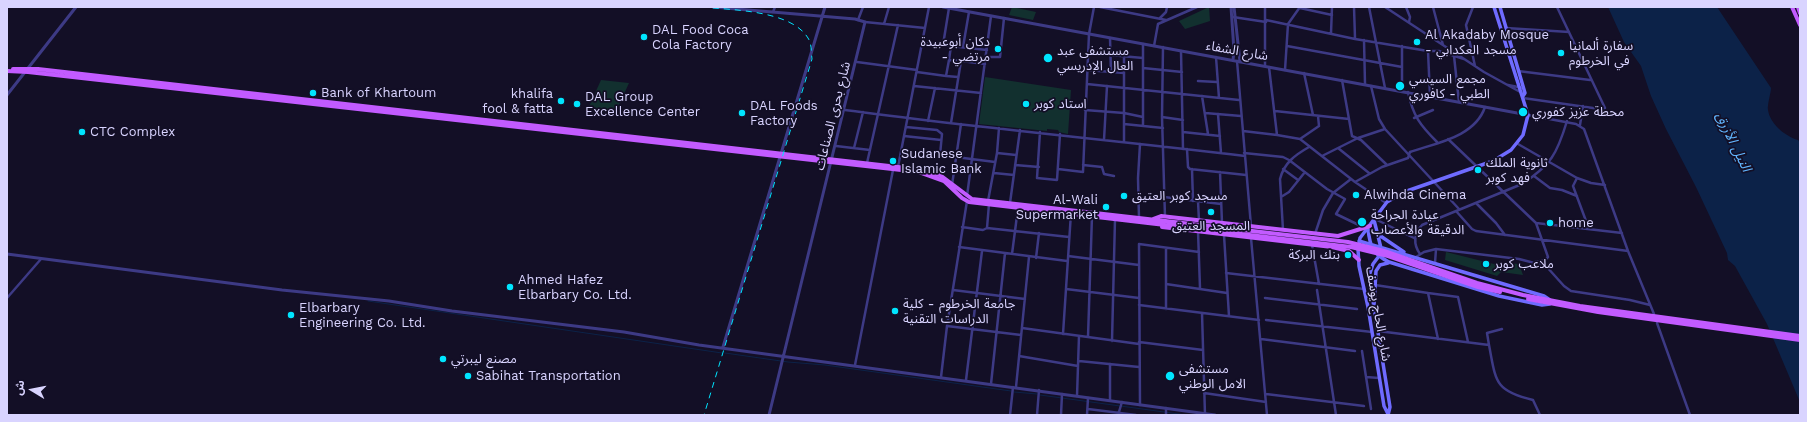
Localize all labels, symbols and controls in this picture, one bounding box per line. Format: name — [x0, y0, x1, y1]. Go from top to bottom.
place label: DAL Food Coca Cola Factory — [652, 22, 749, 53]
place label: Al Akadaby Mosque - مسجد العكدابي — [1425, 27, 1549, 58]
marker: DAL Food Coca Cola Factory — [639, 32, 649, 42]
place label: دكان أبوعبيدة - مرتضي — [921, 34, 990, 65]
marker: Al Akadaby Mosque - مسجد العكدابي — [1412, 37, 1422, 47]
street label: شارع الشفاء — [1205, 38, 1269, 64]
place label: سفارة ألمانيا في الخرطوم — [1569, 38, 1633, 69]
place label: مستشفى عبد العال الإدريسي — [1057, 43, 1133, 74]
marker: دكان أبوعبيدة - مرتضي — [993, 44, 1003, 54]
marker: سفارة ألمانيا في الخرطوم — [1556, 48, 1566, 58]
marker: مستشفى عبد العال الإدريسي — [1042, 52, 1054, 64]
street label: شارع بحرى الصناعات — [812, 60, 854, 172]
place label: مجمع السيسي الطبي - كافوري — [1409, 71, 1490, 102]
marker: مجمع السيسي الطبي - كافوري — [1394, 80, 1406, 92]
place label: Bank of Khartoum — [321, 85, 436, 101]
place label: khalifa fool & fatta — [482, 86, 553, 117]
marker: Bank of Khartoum — [308, 88, 318, 98]
place label: DAL Group Excellence Center — [585, 89, 700, 120]
marker: khalifa fool & fatta — [556, 96, 566, 106]
place label: استاد كوبر — [1034, 96, 1087, 112]
place label: DAL Foods Factory — [750, 98, 818, 129]
marker: DAL Group Excellence Center — [572, 99, 582, 109]
marker: استاد كوبر — [1021, 99, 1031, 109]
place label: محطة عزيز كفوري — [1532, 104, 1624, 120]
marker: محطة عزيز كفوري — [1517, 106, 1529, 118]
marker: DAL Foods Factory — [737, 108, 747, 118]
water label: النيل الأزرق — [1711, 110, 1755, 174]
place label: CTC Complex — [90, 124, 175, 140]
marker: CTC Complex — [77, 127, 87, 137]
place label: Sudanese Islamic Bank — [901, 146, 982, 177]
place label: ثانوية الملك فهد كوبر — [1486, 155, 1548, 186]
marker: Sudanese Islamic Bank — [888, 156, 898, 166]
marker: ثانوية الملك فهد كوبر — [1473, 165, 1483, 175]
place label: Alwihda Cinema — [1364, 187, 1466, 203]
place label: مسجد كوبر العتيق — [1132, 188, 1228, 204]
marker: Alwihda Cinema — [1351, 190, 1361, 200]
marker: مسجد كوبر العتيق — [1119, 191, 1129, 201]
place label: Al-Wali Supermarket — [1016, 192, 1098, 223]
marker: Al-Wali Supermarket — [1101, 202, 1111, 212]
marker: المسجد العتيق — [1206, 207, 1216, 217]
place label: عيادة الجراحة الدقيقة والأعصاب — [1371, 207, 1464, 238]
place label: home — [1558, 215, 1594, 231]
marker: عيادة الجراحة الدقيقة والأعصاب — [1356, 216, 1368, 228]
place label: المسجد العتيق — [1172, 218, 1250, 234]
marker: home — [1545, 218, 1555, 228]
place label: بنك البركة — [1288, 247, 1340, 263]
marker: بنك البركة — [1343, 250, 1353, 260]
place label: ملاعب كوبر — [1494, 256, 1554, 272]
marker: ملاعب كوبر — [1481, 259, 1491, 269]
street label: شارع الحاج يوسف — [1362, 266, 1394, 362]
place label: Ahmed Hafez Elbarbary Co. Ltd. — [518, 272, 632, 303]
marker: Ahmed Hafez Elbarbary Co. Ltd. — [505, 282, 515, 292]
place label: جامعة الخرطوم - كلية الدراسات التقنية — [903, 296, 1015, 327]
place label: Elbarbary Engineering Co. Ltd. — [299, 300, 426, 331]
marker: جامعة الخرطوم - كلية الدراسات التقنية — [890, 306, 900, 316]
marker: Elbarbary Engineering Co. Ltd. — [286, 310, 296, 320]
place label: مصنع ليبرتي — [451, 351, 517, 367]
marker: مصنع ليبرتي — [438, 354, 448, 364]
place label: مستشفى الامل الوطني — [1179, 361, 1246, 392]
place label: Sabihat Transportation — [476, 368, 621, 384]
north arrow — [12, 370, 52, 410]
marker: مستشفى الامل الوطني — [1164, 370, 1176, 382]
marker: Sabihat Transportation — [463, 371, 473, 381]
text: ش — [12, 379, 27, 396]

